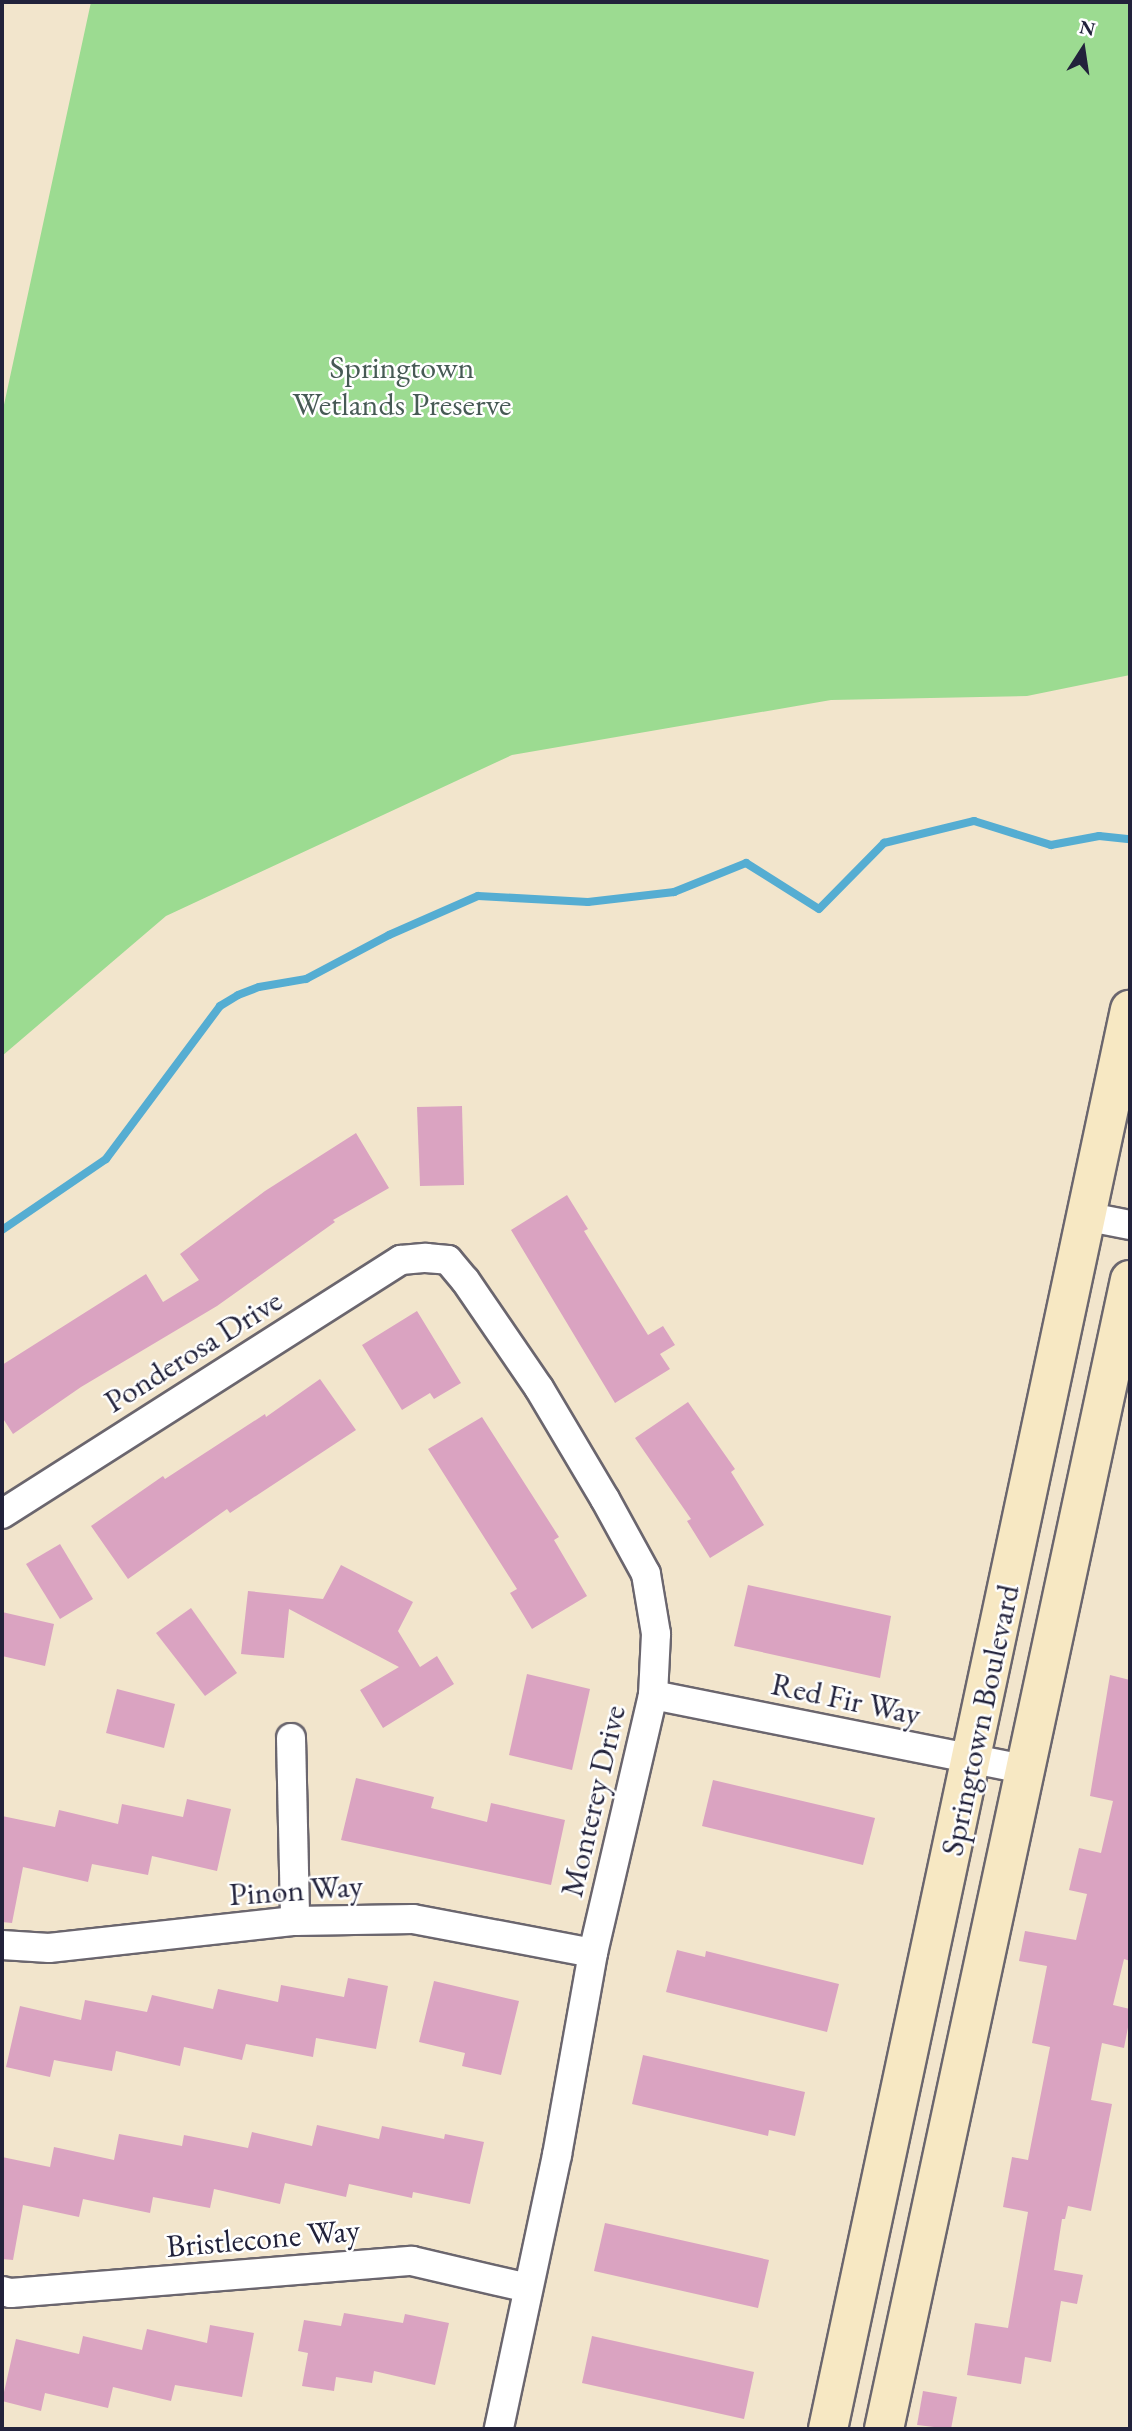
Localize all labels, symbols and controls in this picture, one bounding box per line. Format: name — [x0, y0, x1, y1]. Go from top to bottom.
north arrow — [1048, 14, 1118, 84]
text: N — [1077, 14, 1098, 42]
park label: Springtown Wetlands Preserve — [293, 349, 511, 424]
street label: Ponderosa Drive — [97, 1281, 289, 1421]
street label: Springtown Boulevard — [932, 1581, 1028, 1859]
street label: Red Fir Way — [768, 1664, 924, 1734]
street label: Monterey Drive — [552, 1701, 634, 1901]
street label: Pinon Way — [228, 1866, 364, 1914]
street label: Bristlecone Way — [165, 2210, 361, 2266]

